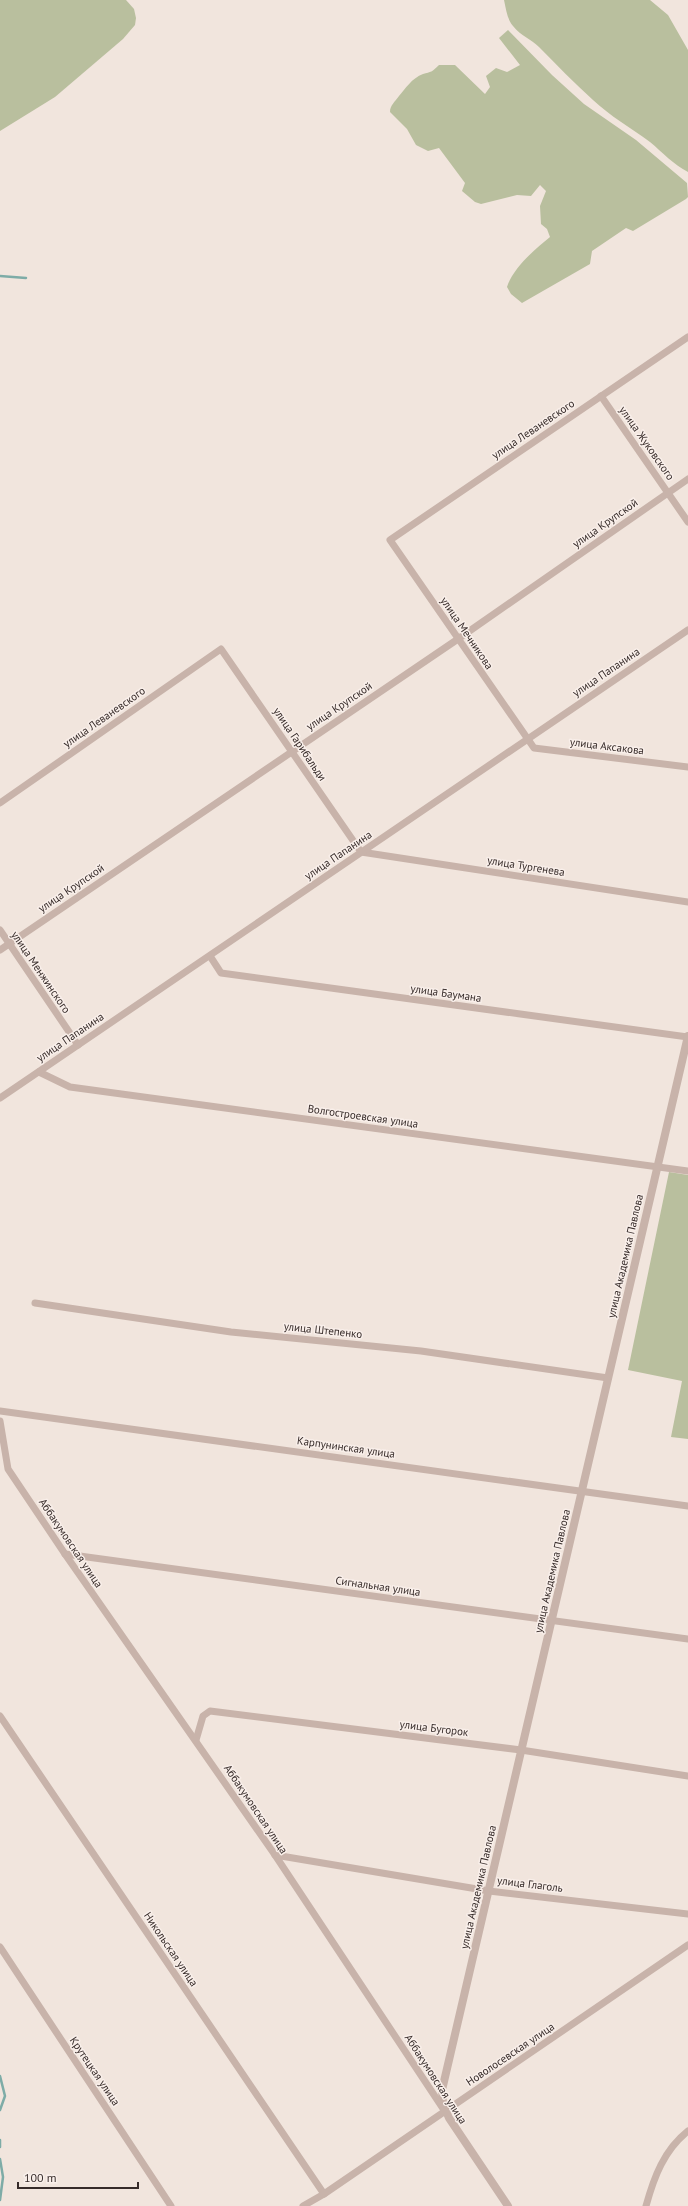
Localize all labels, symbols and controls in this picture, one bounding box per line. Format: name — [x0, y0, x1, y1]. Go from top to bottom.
street label: улица Леваневского — [489, 396, 577, 462]
street label: улица Жуковского — [616, 403, 678, 483]
street label: улица Крупской — [570, 495, 640, 551]
street label: улица Мечникова — [438, 594, 496, 672]
street label: улица Папанина — [570, 644, 642, 700]
street label: улица Крупской — [303, 679, 375, 733]
street label: улица Леваневского — [60, 683, 148, 751]
street label: улица Гарибальди — [270, 705, 330, 783]
street label: улица Аксакова — [569, 735, 645, 757]
street label: улица Папанина — [302, 827, 374, 883]
street label: улица Тургенева — [486, 853, 566, 879]
street label: улица Крупской — [35, 861, 107, 915]
street label: улица Менжинского — [8, 928, 74, 1016]
street label: улица Баумана — [410, 981, 482, 1005]
street label: улица Папанина — [34, 1009, 106, 1065]
street label: Волгостроевская улица — [307, 1101, 419, 1131]
street label: улица Академика Павлова — [604, 1193, 646, 1319]
street label: улица Штепенко — [283, 1319, 363, 1341]
street label: Карпунинская улица — [296, 1433, 396, 1461]
street label: Аббакумовская улица — [36, 1496, 106, 1590]
street label: улица Академика Павлова — [531, 1508, 573, 1634]
street label: Сигнальная улица — [334, 1573, 422, 1599]
street label: улица Бугорок — [399, 1717, 470, 1739]
street label: Аббакумовская улица — [221, 1762, 291, 1856]
street label: улица Академика Павлова — [457, 1824, 499, 1950]
street label: улица Глаголь — [496, 1873, 564, 1895]
street label: Никольская улица — [141, 1909, 201, 1989]
street label: Новолосевская улица — [463, 2019, 557, 2089]
street label: Аббакумовская улица — [402, 2031, 470, 2127]
street label: Крутецкая улица — [67, 2034, 123, 2108]
scale bar — [18, 2164, 138, 2190]
text: 100 m — [24, 2170, 57, 2185]

